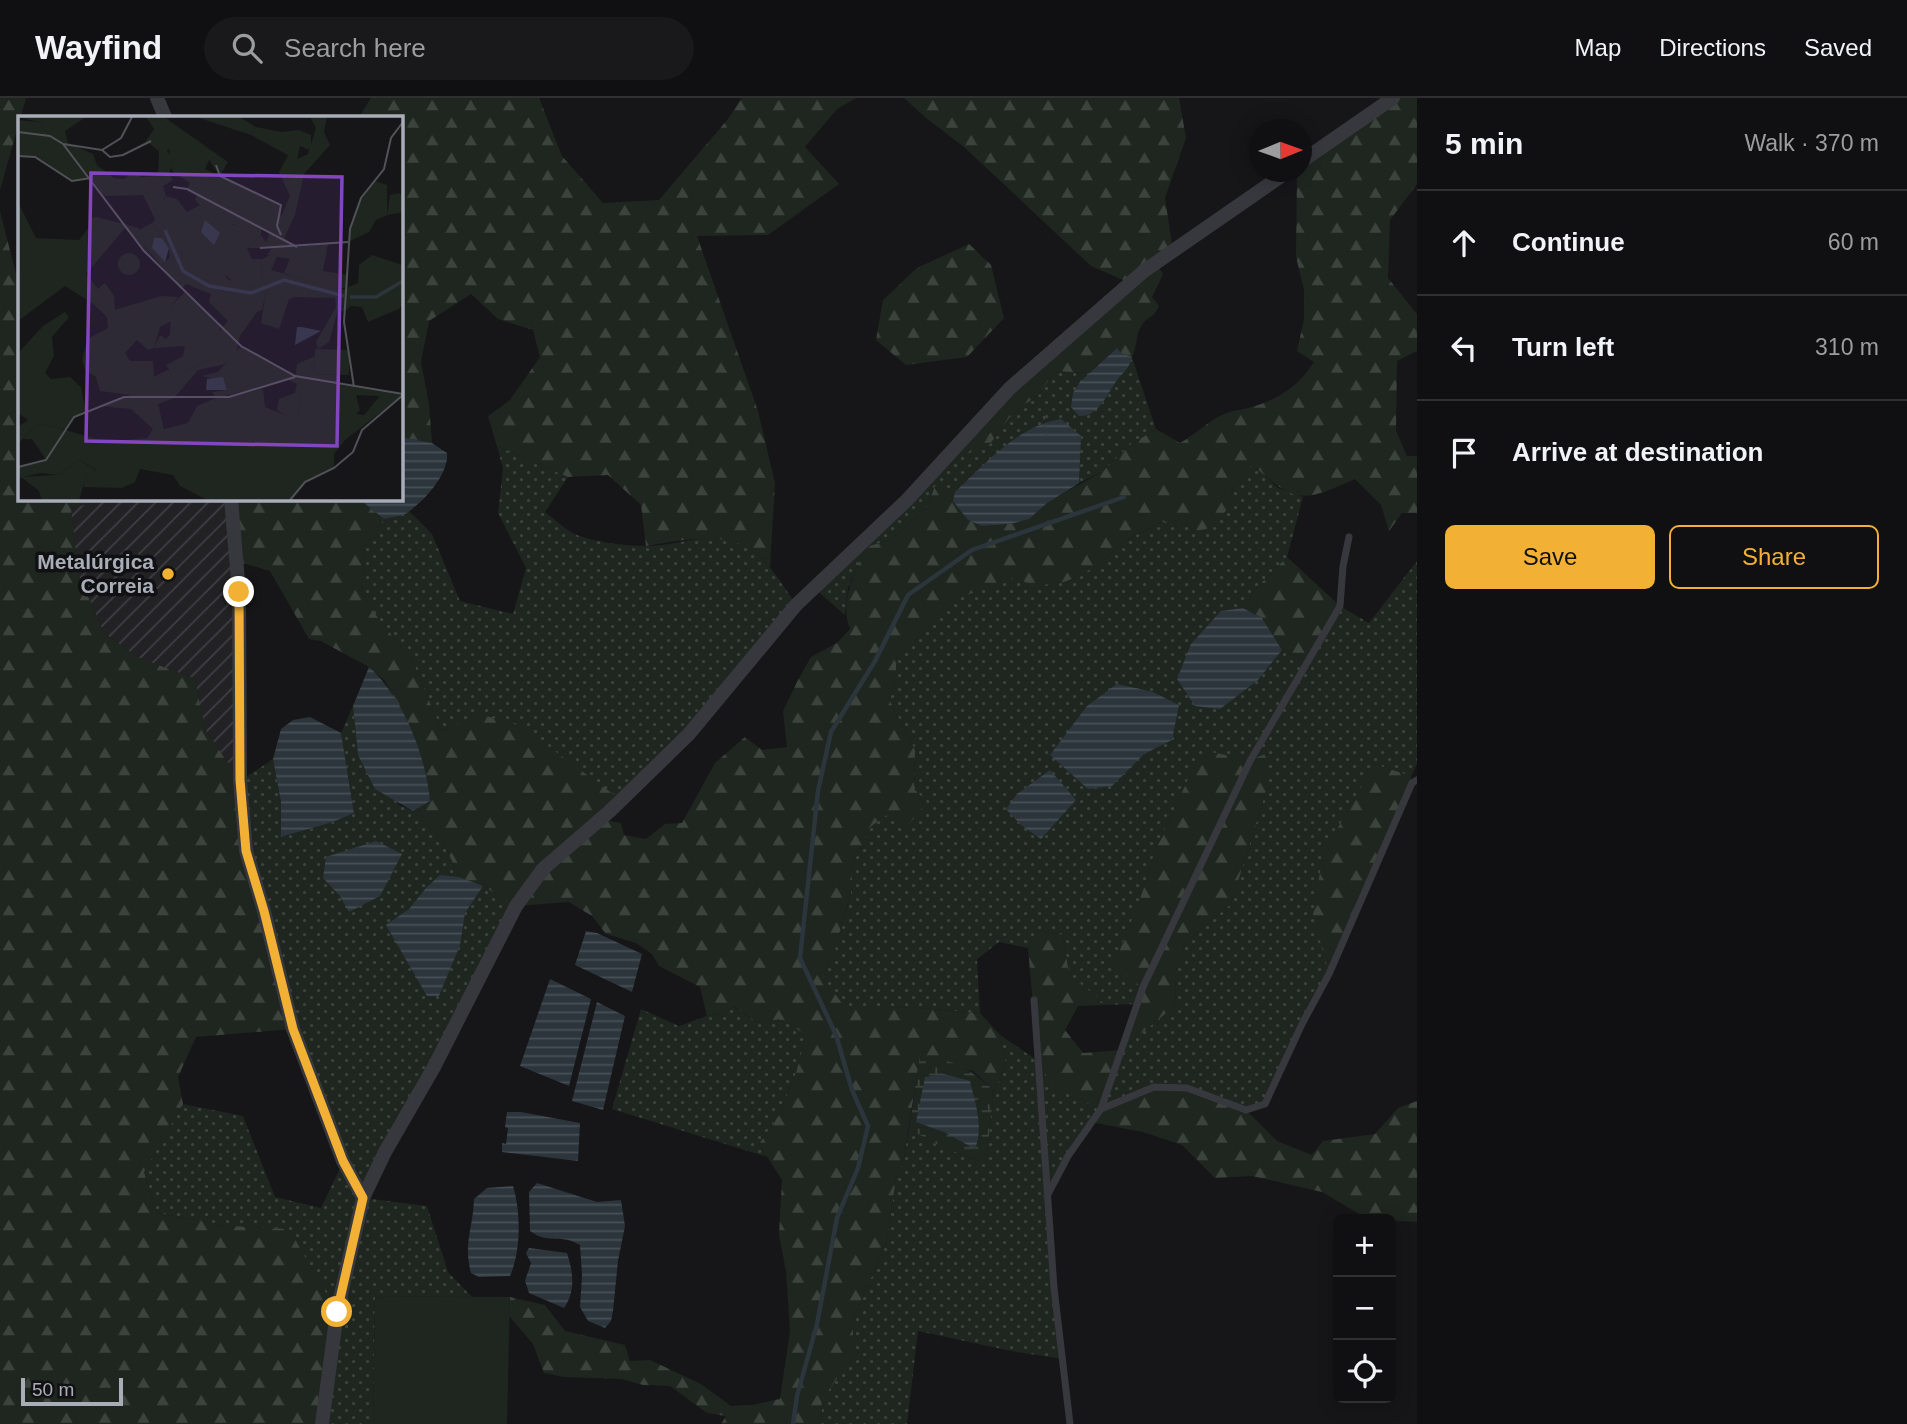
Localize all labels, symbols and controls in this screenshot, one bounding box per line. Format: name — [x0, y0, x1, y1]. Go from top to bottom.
search box — [204, 17, 694, 80]
text: Wayfind — [35, 29, 162, 66]
icon: search — [228, 29, 266, 67]
text: Search here — [284, 33, 426, 63]
text: Map — [1575, 34, 1621, 61]
text: Directions — [1659, 34, 1766, 61]
text: Saved — [1804, 34, 1872, 61]
inset map — [18, 116, 402, 500]
north arrow — [1249, 119, 1312, 182]
text: 5 min — [1445, 127, 1523, 160]
text: Walk · 370 m — [1744, 130, 1879, 156]
icon: ahead — [1445, 224, 1483, 262]
text: Continue — [1512, 227, 1625, 257]
text: 60 m — [1828, 229, 1879, 255]
icon: left — [1445, 329, 1483, 367]
text: Turn left — [1512, 332, 1614, 362]
text: 310 m — [1815, 334, 1879, 360]
icon: arrive — [1445, 434, 1483, 472]
text: Arrive at destination — [1512, 437, 1763, 467]
button: Save — [1445, 525, 1655, 589]
button: Share — [1669, 525, 1879, 589]
place label: Metalúrgica Correia — [37, 550, 154, 597]
marker: Metalúrgica Correia — [160, 566, 176, 582]
route end — [223, 576, 254, 607]
map controls — [1333, 1214, 1396, 1403]
button: + — [1333, 1214, 1396, 1277]
button: − — [1333, 1277, 1396, 1340]
route start — [321, 1296, 352, 1327]
button: locate — [1333, 1340, 1396, 1403]
scale bar — [21, 1375, 122, 1407]
text: 50 m — [32, 1379, 74, 1400]

